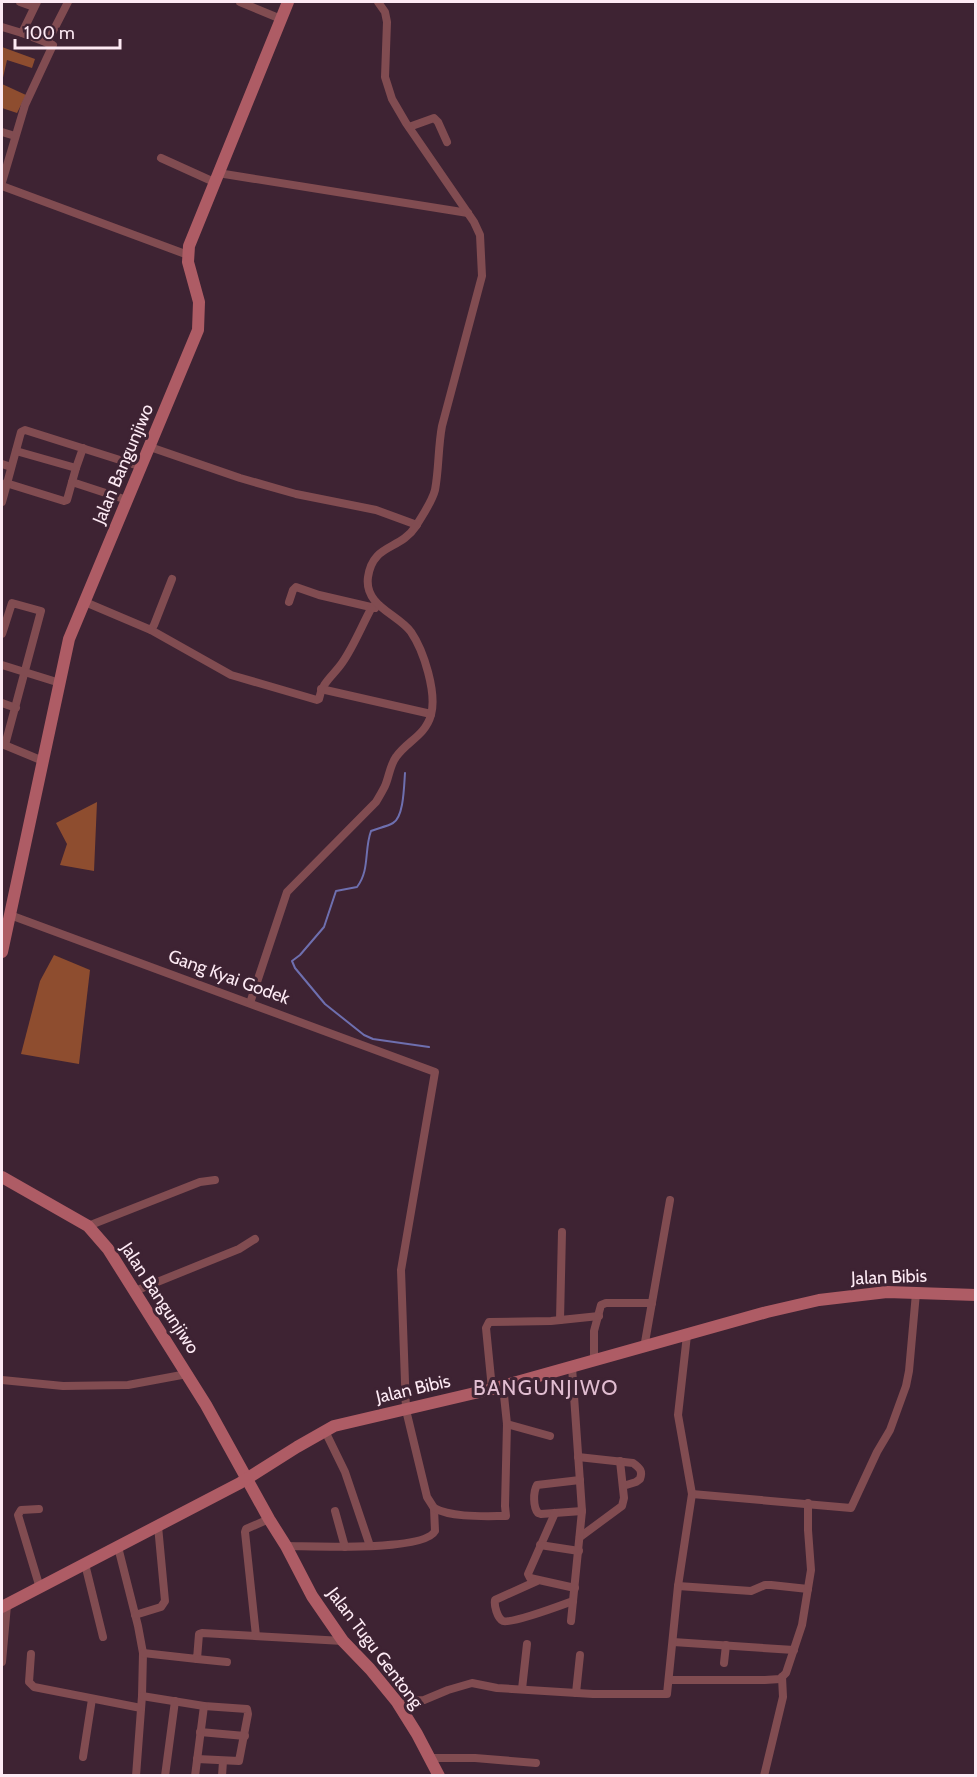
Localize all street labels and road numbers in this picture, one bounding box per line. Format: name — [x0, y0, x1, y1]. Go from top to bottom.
street label: Jalan Bangunjiwo — [87, 400, 158, 528]
street label: Gang Kyai Godek — [165, 945, 294, 1009]
street label: Jalan Bangunjiwo — [115, 1237, 204, 1358]
street label: Jalan Bibis — [850, 1265, 927, 1289]
street label: Jalan Bibis — [373, 1370, 452, 1408]
street label: Jalan Tugu Gentong — [322, 1582, 428, 1714]

